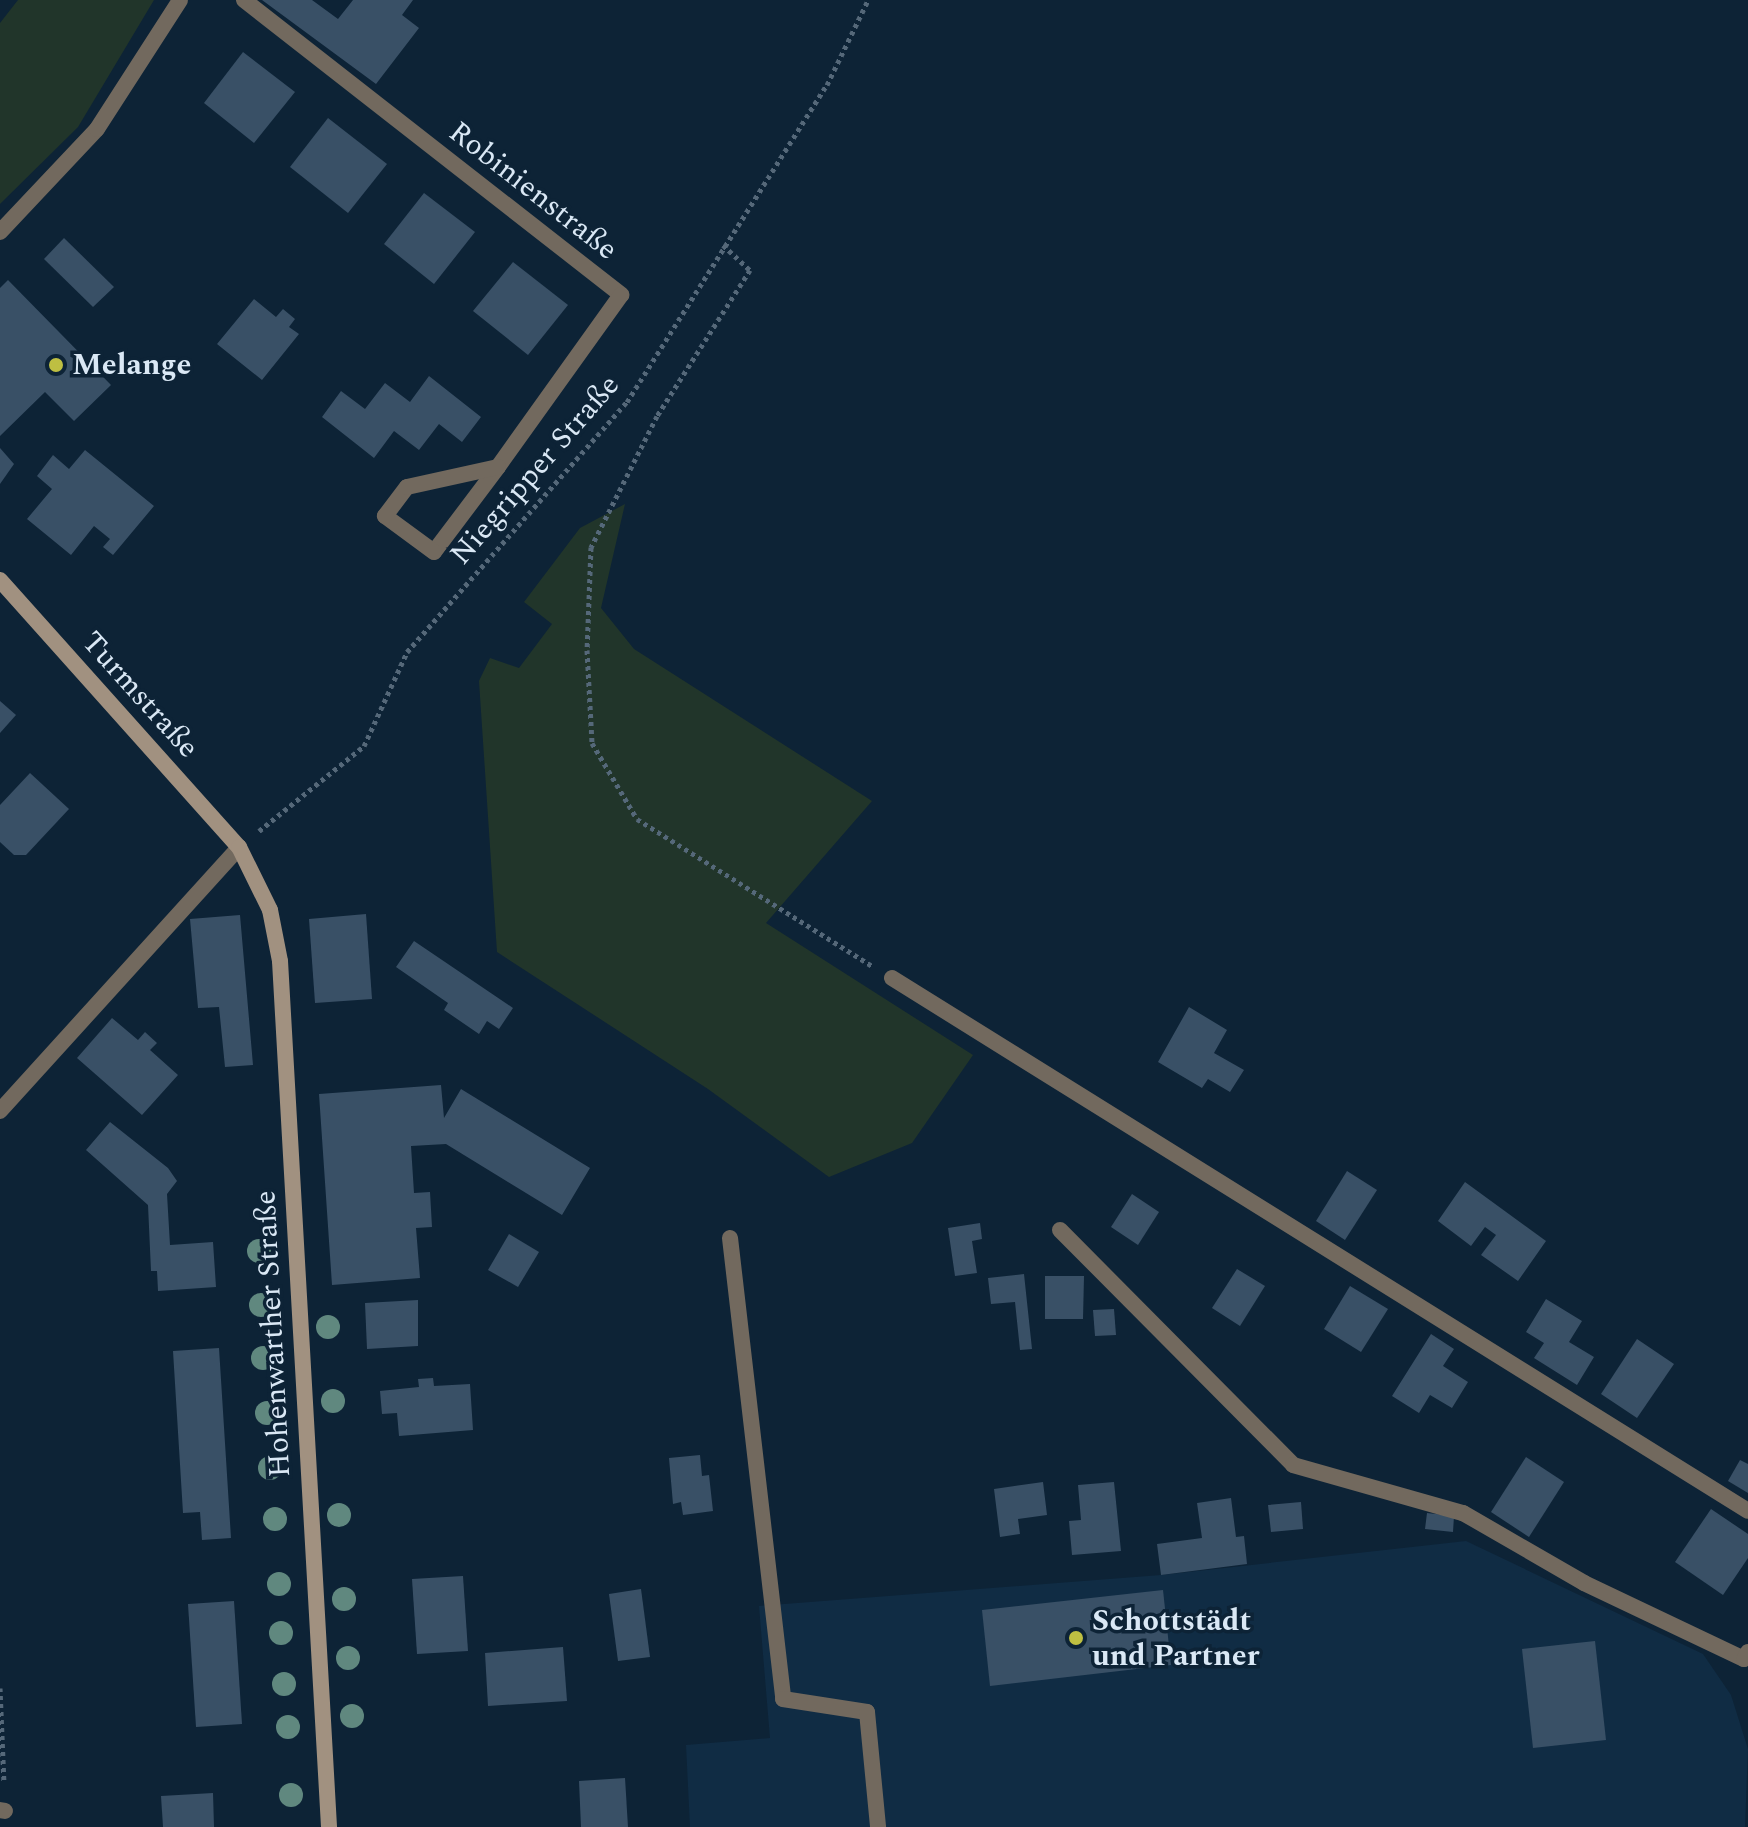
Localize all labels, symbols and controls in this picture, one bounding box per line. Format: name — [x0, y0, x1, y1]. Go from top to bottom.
street label: Robinienstraße — [442, 114, 624, 268]
place label: Melange — [72, 347, 191, 383]
marker: Melange — [47, 356, 65, 374]
street label: Niegripper Straße — [443, 368, 627, 572]
street label: Turmstraße — [74, 624, 206, 766]
street label: Hohenwarther Straße — [248, 1190, 298, 1478]
place label: Schottstädt und Partner — [1092, 1603, 1259, 1674]
marker: Schottstädt und Partner — [1067, 1629, 1085, 1647]

